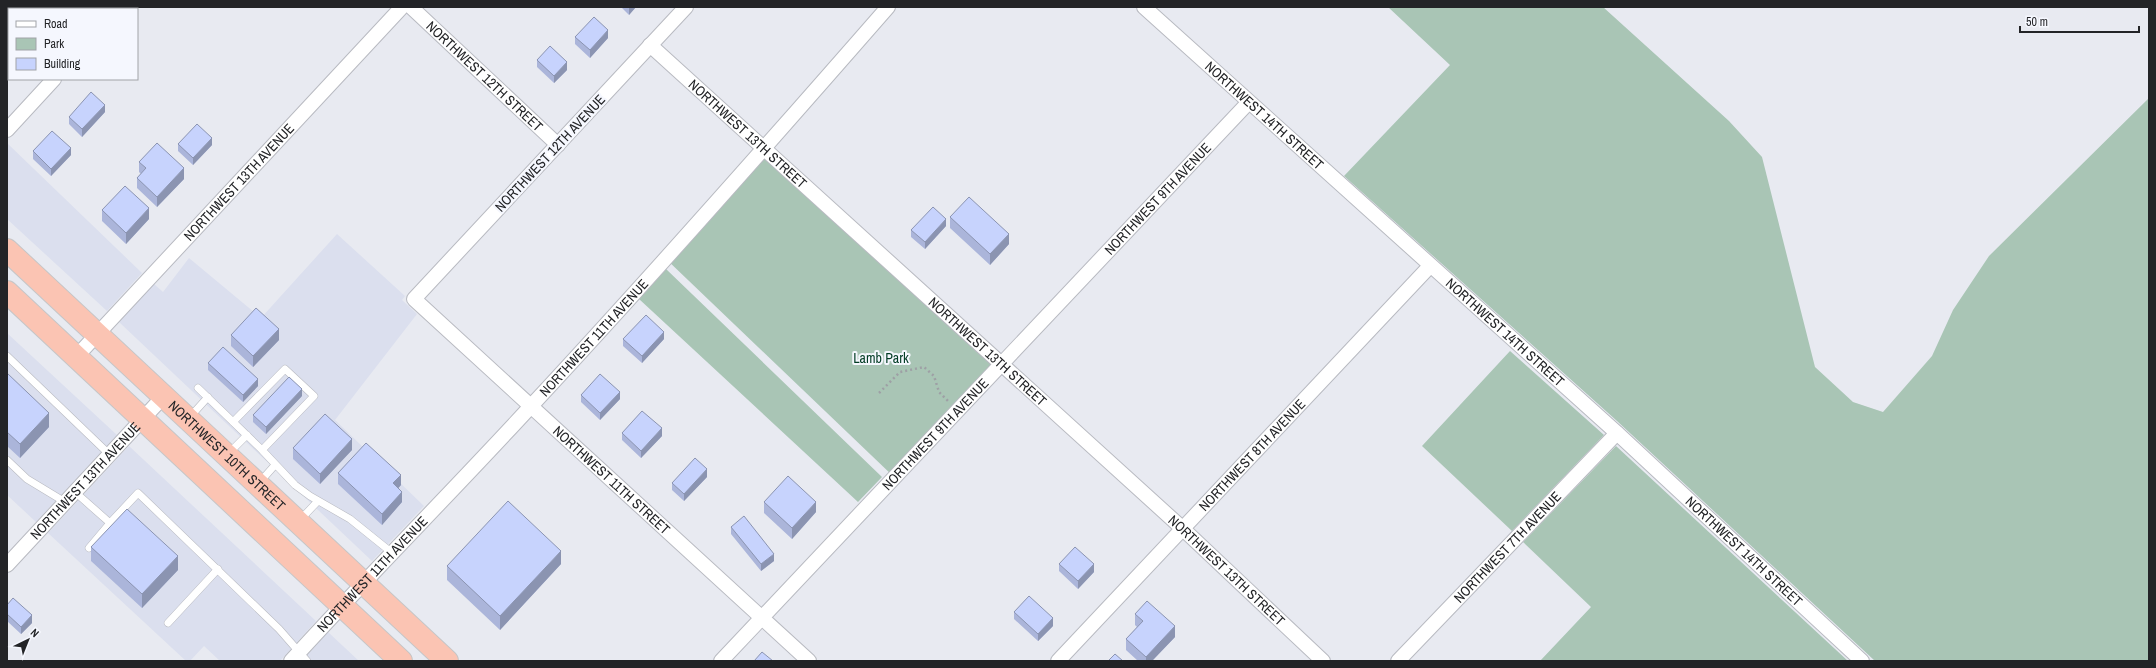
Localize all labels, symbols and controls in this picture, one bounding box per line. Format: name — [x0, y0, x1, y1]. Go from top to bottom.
legend — [8, 8, 138, 80]
scale bar — [2020, 8, 2139, 34]
text: 50 m — [2026, 14, 2048, 30]
text: Road — [44, 16, 68, 32]
street label: NORTHWEST 12TH STREET — [423, 17, 547, 135]
text: Park — [44, 36, 64, 52]
text: Building — [44, 56, 81, 72]
street label: NORTHWEST 14TH STREET — [1201, 57, 1327, 173]
street label: NORTHWEST 13TH STREET — [685, 75, 811, 192]
street label: NORTHWEST 12TH AVENUE — [491, 91, 609, 215]
street label: NORTHWEST 13TH AVENUE — [180, 120, 298, 245]
street label: NORTHWEST 9TH AVENUE — [1100, 139, 1215, 258]
street label: NORTHWEST 14TH STREET — [1442, 274, 1568, 390]
street label: NORTHWEST 11TH AVENUE — [535, 275, 652, 400]
street label: NORTHWEST 13TH STREET — [925, 293, 1050, 410]
park label: Lamb Park — [853, 349, 909, 367]
street label: NORTHWEST 9TH AVENUE — [878, 374, 992, 494]
street label: NORTHWEST 8TH AVENUE — [1195, 395, 1309, 515]
street label: NORTHWEST 10TH STREET — [165, 396, 289, 514]
street label: NORTHWEST 13TH AVENUE — [26, 418, 144, 543]
street label: NORTHWEST 11TH STREET — [549, 422, 674, 538]
street label: NORTHWEST 7TH AVENUE — [1450, 488, 1565, 606]
street label: NORTHWEST 14TH STREET — [1682, 492, 1806, 610]
street label: NORTHWEST 13TH STREET — [1165, 511, 1289, 629]
street label: NORTHWEST 11TH AVENUE — [313, 512, 431, 636]
north arrow — [8, 620, 48, 660]
text: N — [28, 625, 42, 640]

